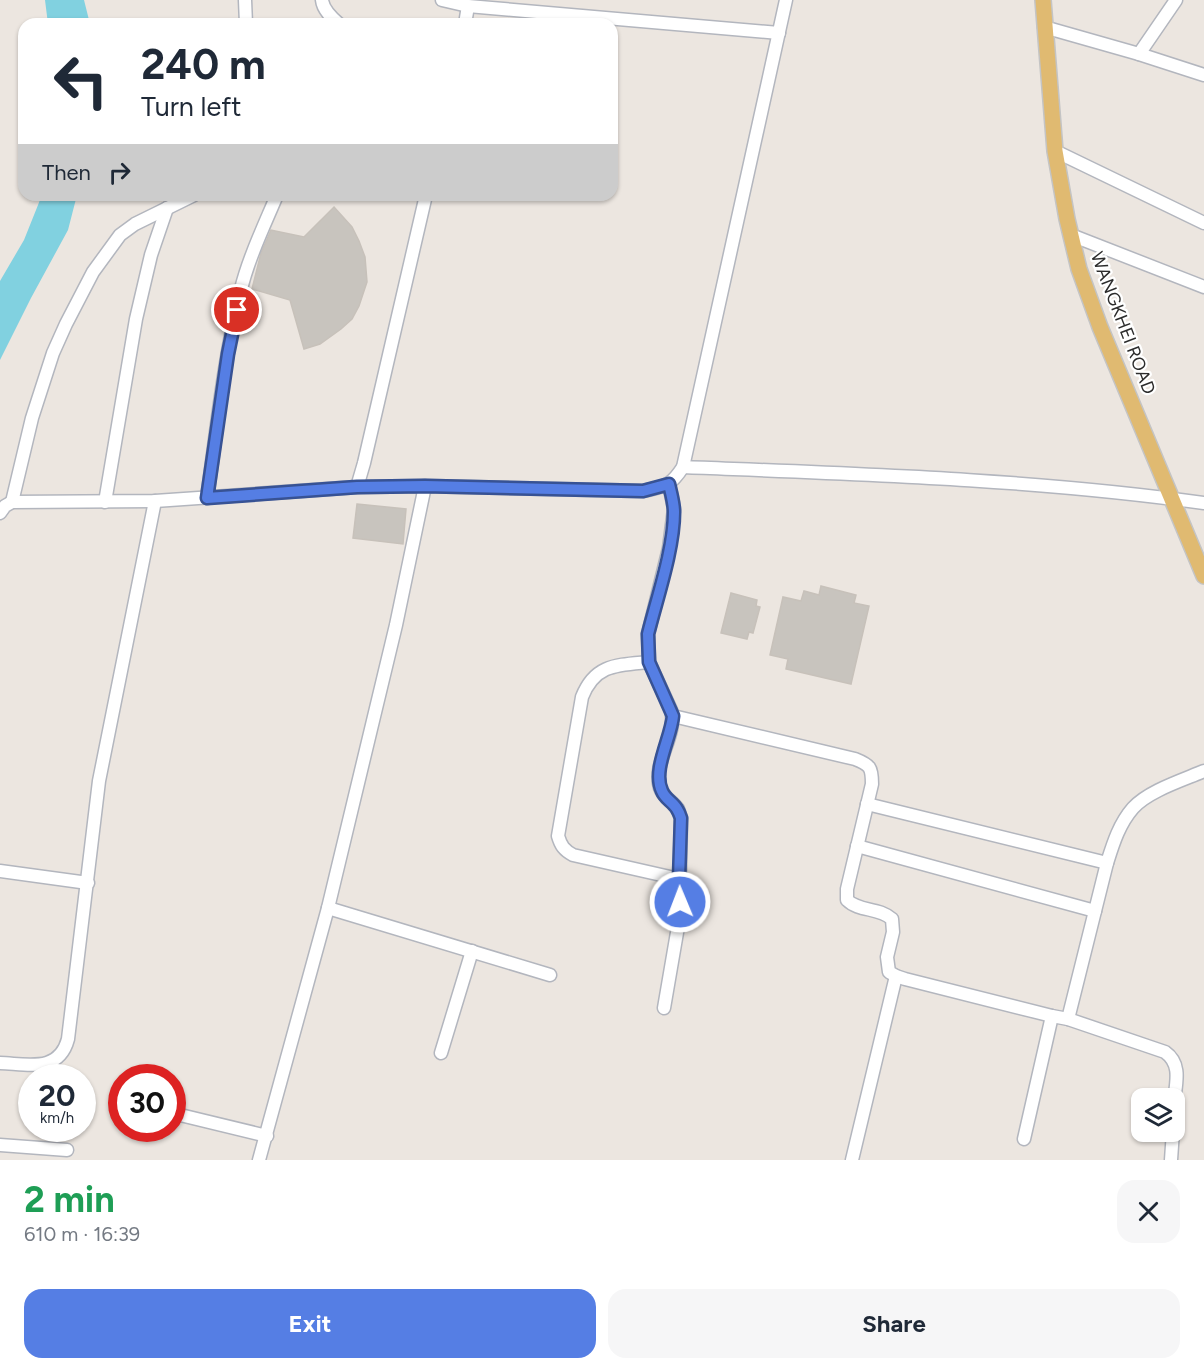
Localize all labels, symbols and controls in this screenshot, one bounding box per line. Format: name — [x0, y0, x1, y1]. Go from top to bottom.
text: 240 m — [141, 39, 266, 90]
icon: left — [42, 42, 120, 120]
text: Turn left — [141, 90, 241, 123]
icon: right — [103, 156, 136, 189]
text: Then — [42, 159, 91, 186]
street label: WANGKHEI ROAD — [1086, 249, 1160, 397]
pin — [211, 284, 262, 335]
icon: arrive — [220, 293, 253, 326]
position arrow — [648, 870, 712, 934]
speed limit sign: 30 — [108, 1064, 186, 1142]
text: 20 — [39, 1077, 75, 1114]
map controls — [1131, 1088, 1185, 1142]
button: layers — [1131, 1088, 1185, 1142]
text: km/h — [40, 1109, 74, 1127]
text: 2 min — [24, 1178, 115, 1221]
button: close — [1117, 1180, 1180, 1243]
text: 610 m · 16:39 — [24, 1222, 140, 1246]
button: Exit — [24, 1289, 596, 1358]
button: Share — [608, 1289, 1180, 1358]

